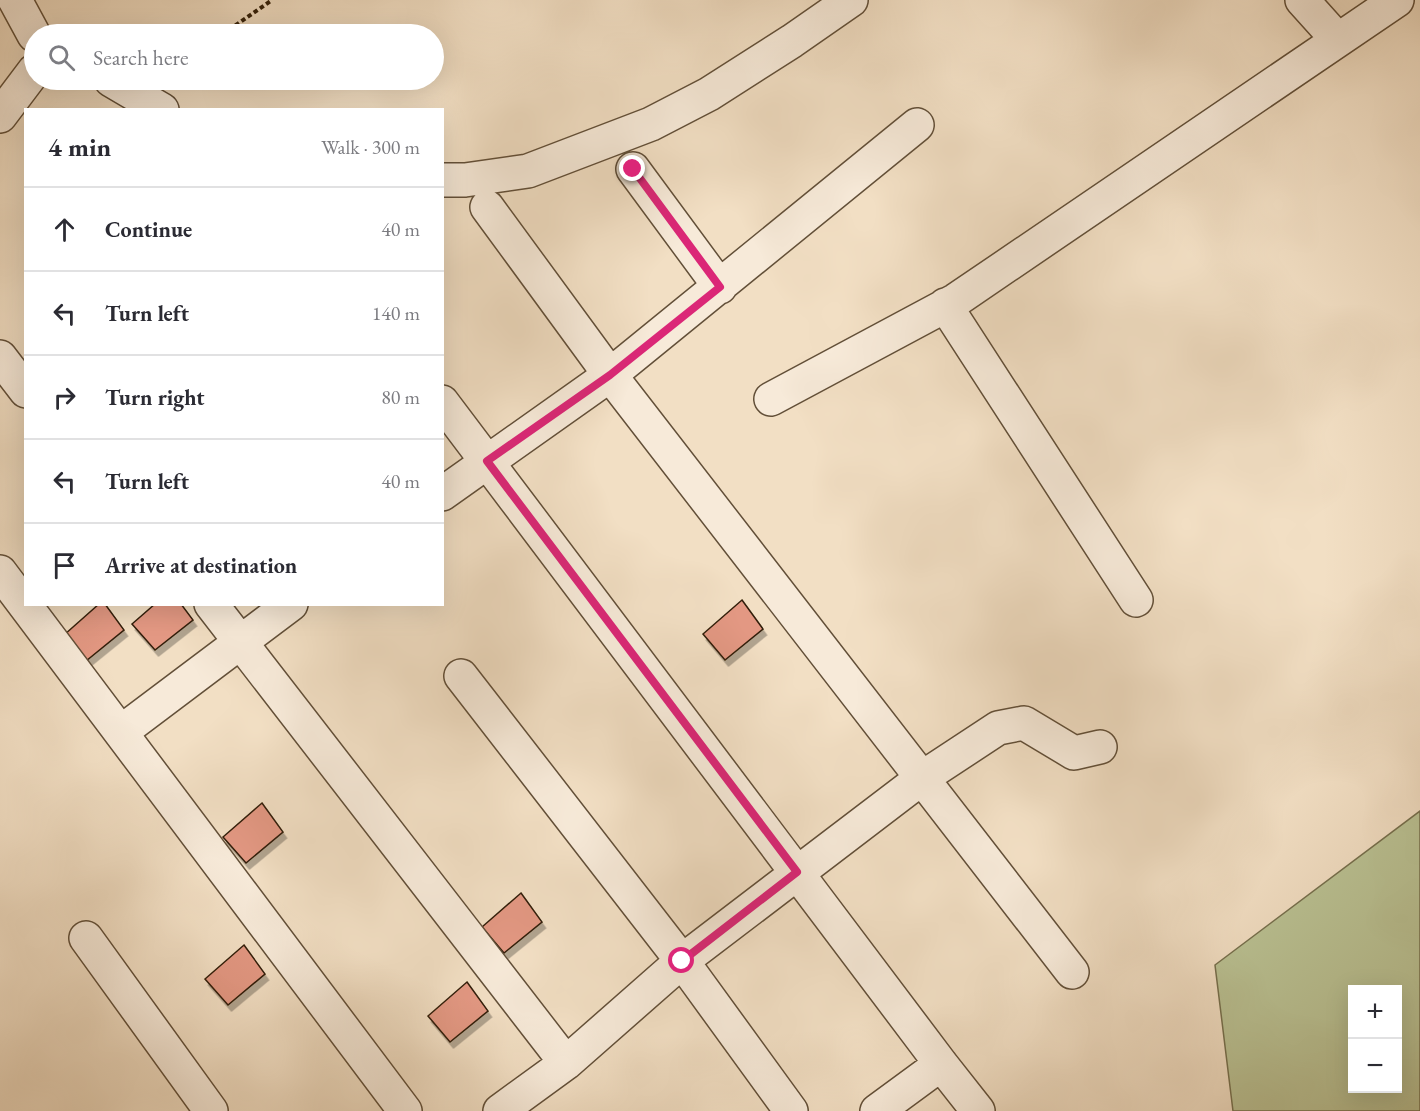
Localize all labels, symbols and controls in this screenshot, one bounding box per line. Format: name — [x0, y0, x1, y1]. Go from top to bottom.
search box — [24, 24, 444, 90]
icon: search — [45, 41, 78, 74]
text: Search here — [93, 43, 188, 72]
text: 4 min — [48, 130, 111, 164]
text: Walk · 300 m — [321, 134, 420, 160]
route end — [619, 155, 645, 181]
icon: ahead — [48, 213, 81, 246]
text: Continue — [105, 215, 192, 244]
text: 40 m — [381, 216, 420, 242]
icon: left — [48, 297, 81, 330]
text: Turn left — [105, 299, 189, 328]
text: 140 m — [372, 300, 420, 326]
icon: right — [48, 381, 81, 414]
text: Turn right — [105, 383, 204, 412]
text: 80 m — [381, 384, 420, 410]
icon: left — [48, 465, 81, 498]
text: Turn left — [105, 467, 189, 496]
text: 40 m — [381, 468, 420, 494]
icon: arrive — [48, 549, 81, 582]
text: Arrive at destination — [105, 551, 297, 580]
route start — [668, 947, 694, 973]
map controls — [1348, 985, 1402, 1093]
button: + — [1348, 985, 1402, 1039]
button: − — [1348, 1039, 1402, 1093]

